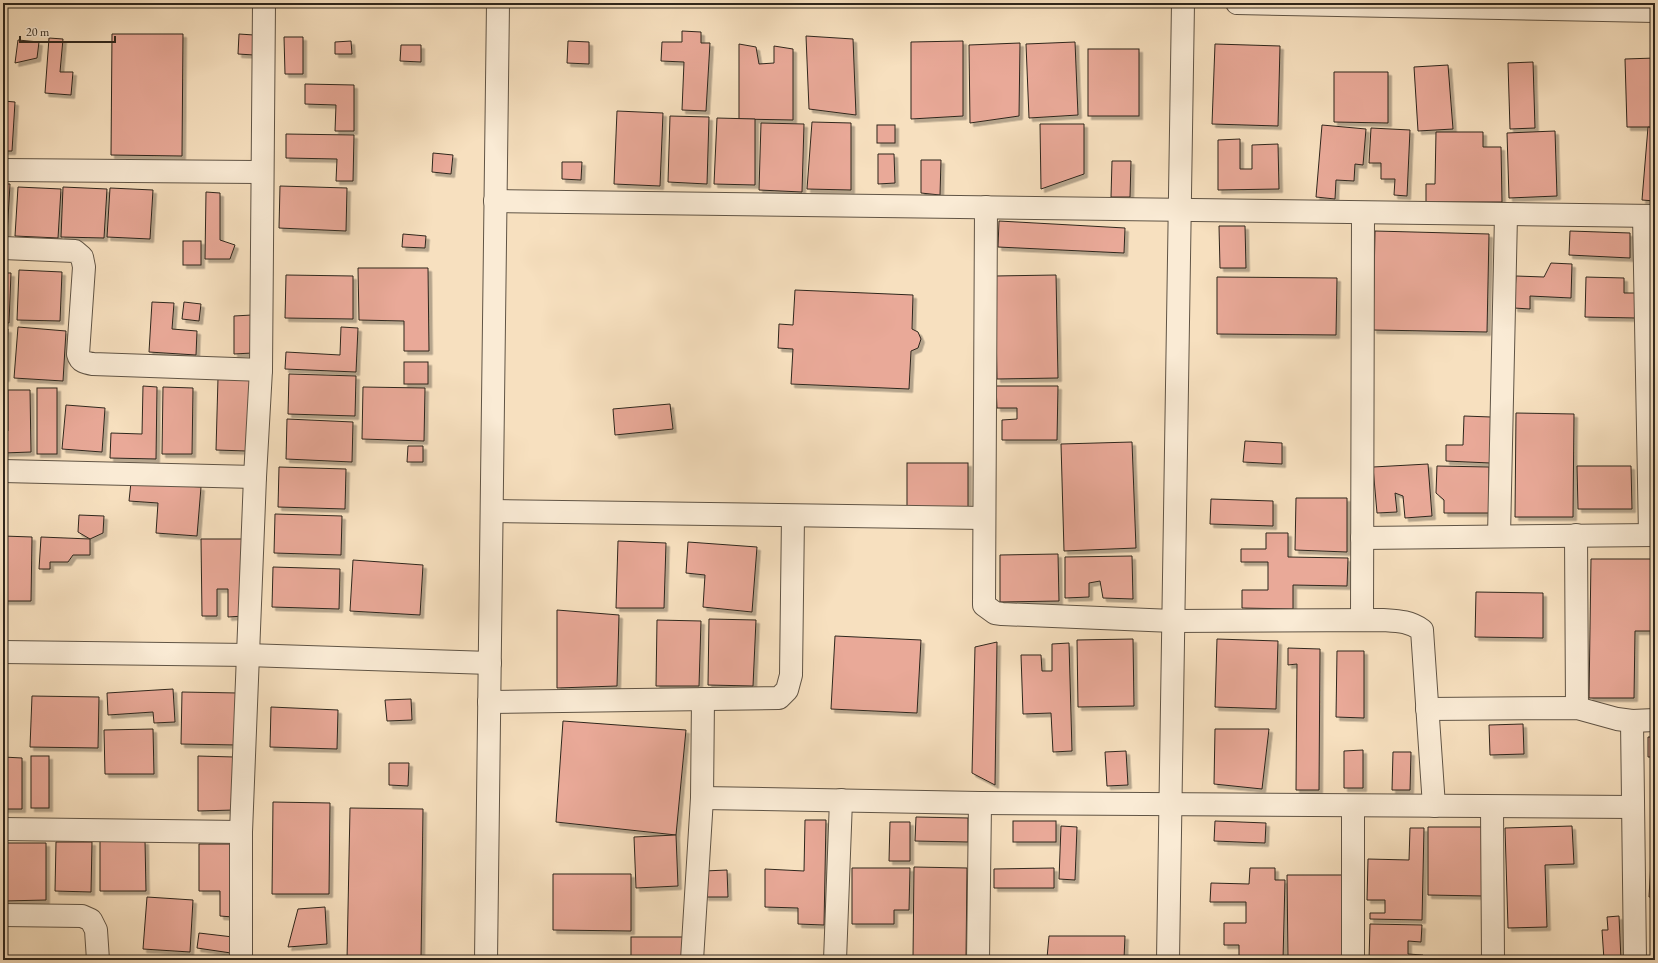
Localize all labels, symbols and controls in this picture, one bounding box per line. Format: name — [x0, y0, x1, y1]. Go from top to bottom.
scale bar — [20, 18, 115, 44]
text: 20 m — [26, 24, 50, 40]

